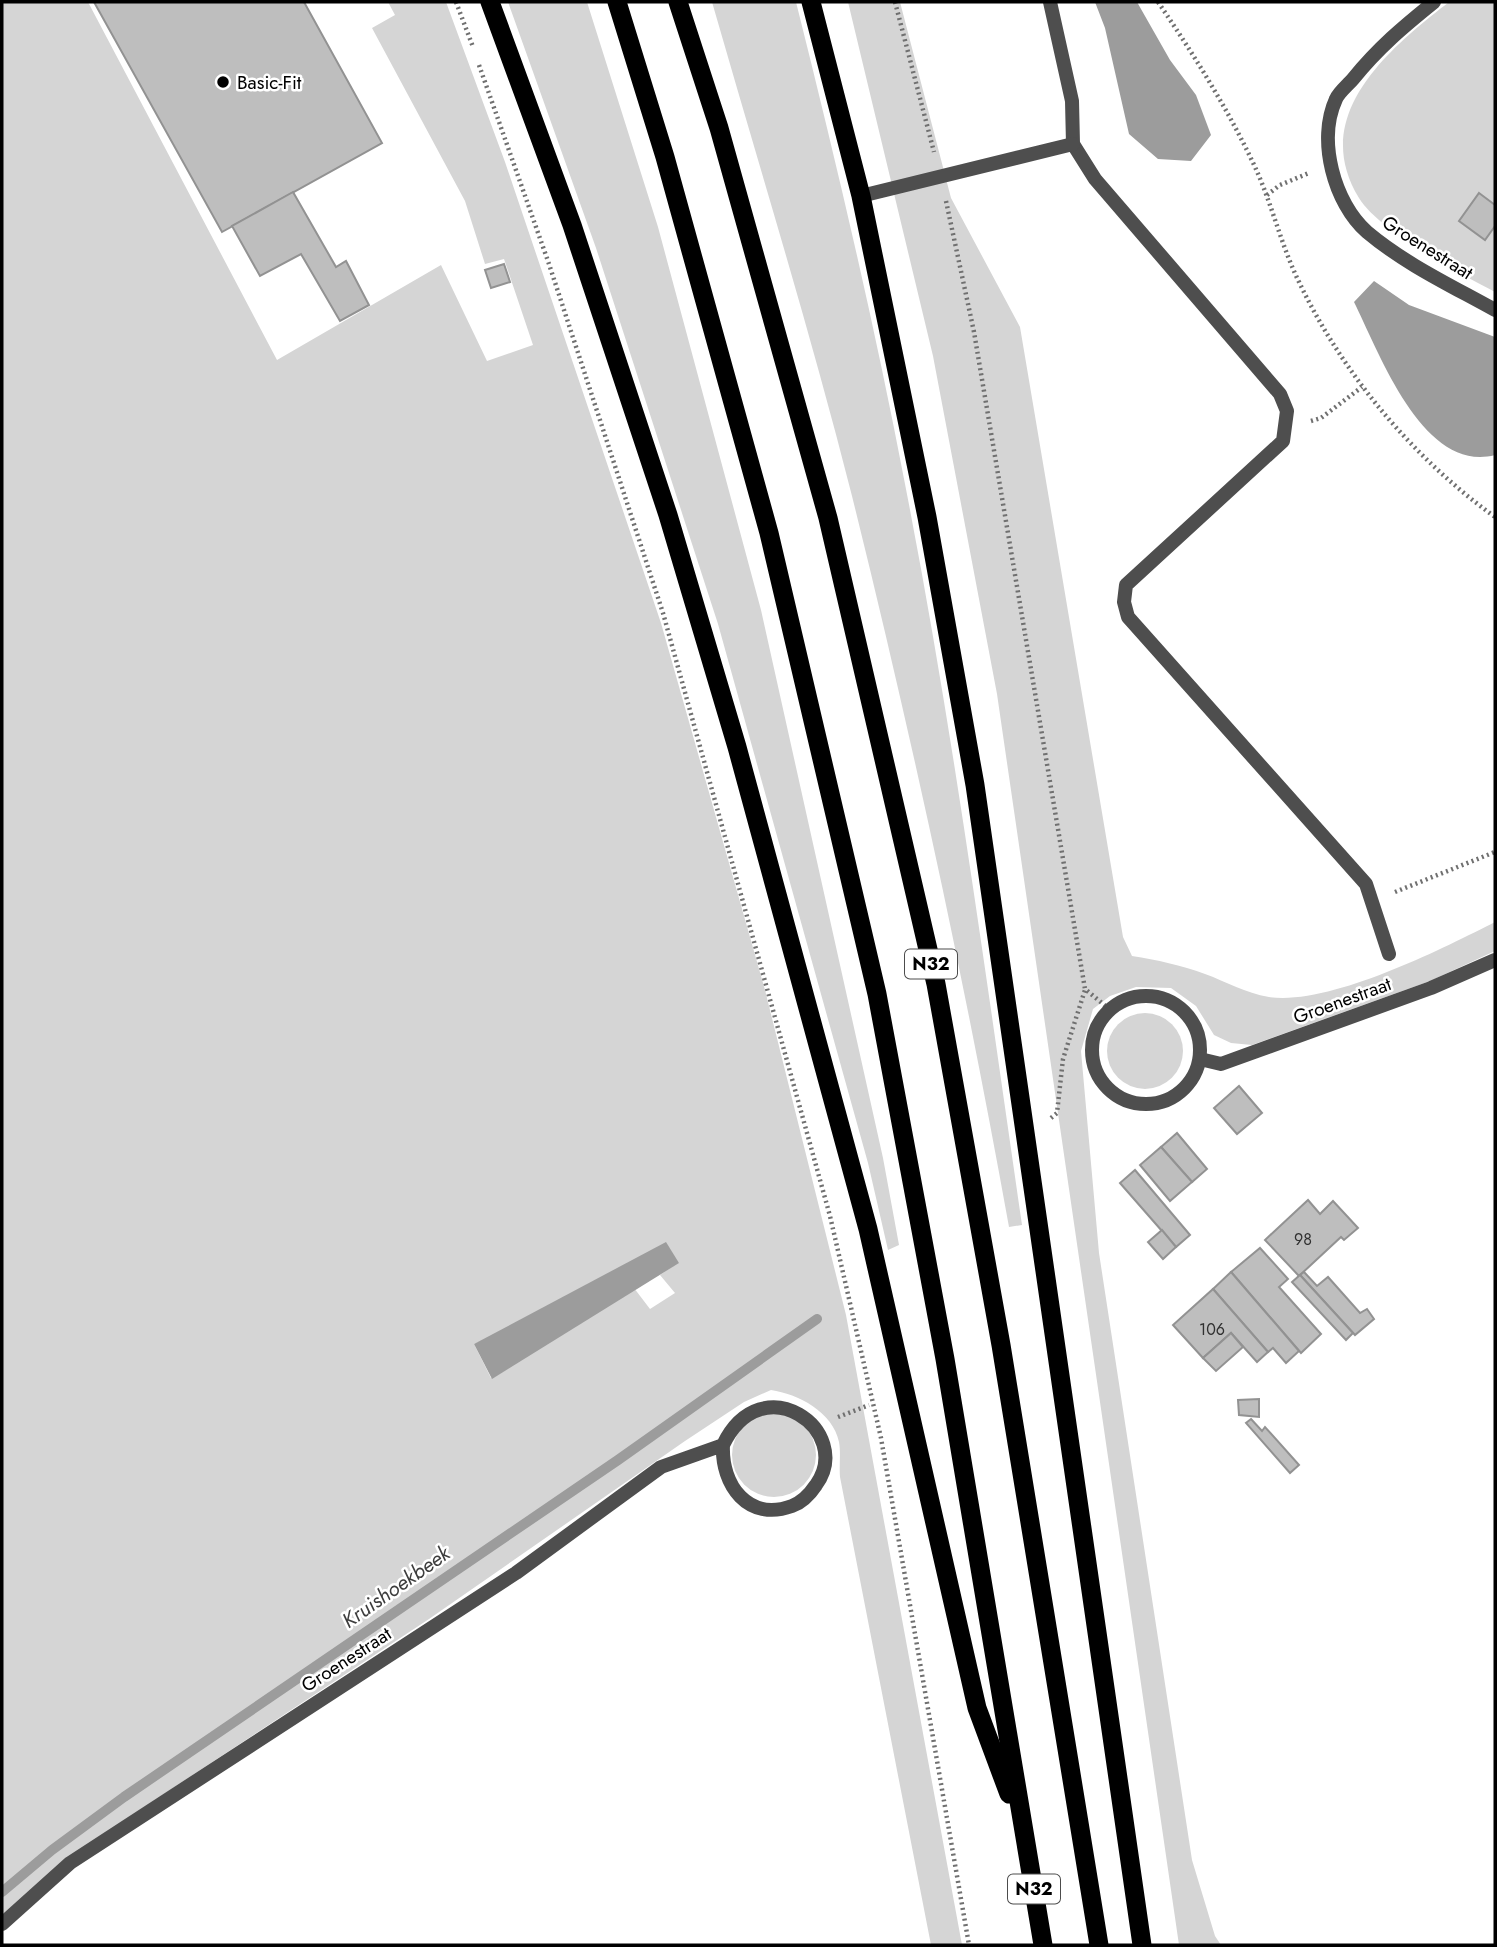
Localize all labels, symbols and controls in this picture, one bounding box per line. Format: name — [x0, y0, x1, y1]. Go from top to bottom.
place label: Basic-Fit — [237, 69, 302, 96]
marker: Basic-Fit — [215, 74, 231, 90]
street label: Groenestraat — [1377, 209, 1479, 286]
road number: N32 — [905, 950, 957, 979]
street label: Groenestraat — [1289, 970, 1395, 1031]
house number: 98 — [1294, 1228, 1312, 1251]
house number: 106 — [1199, 1318, 1225, 1341]
water label: Kruishoekbeek — [336, 1538, 457, 1635]
street label: Groenestraat — [296, 1620, 397, 1699]
road number: N32 — [1008, 1874, 1060, 1903]

